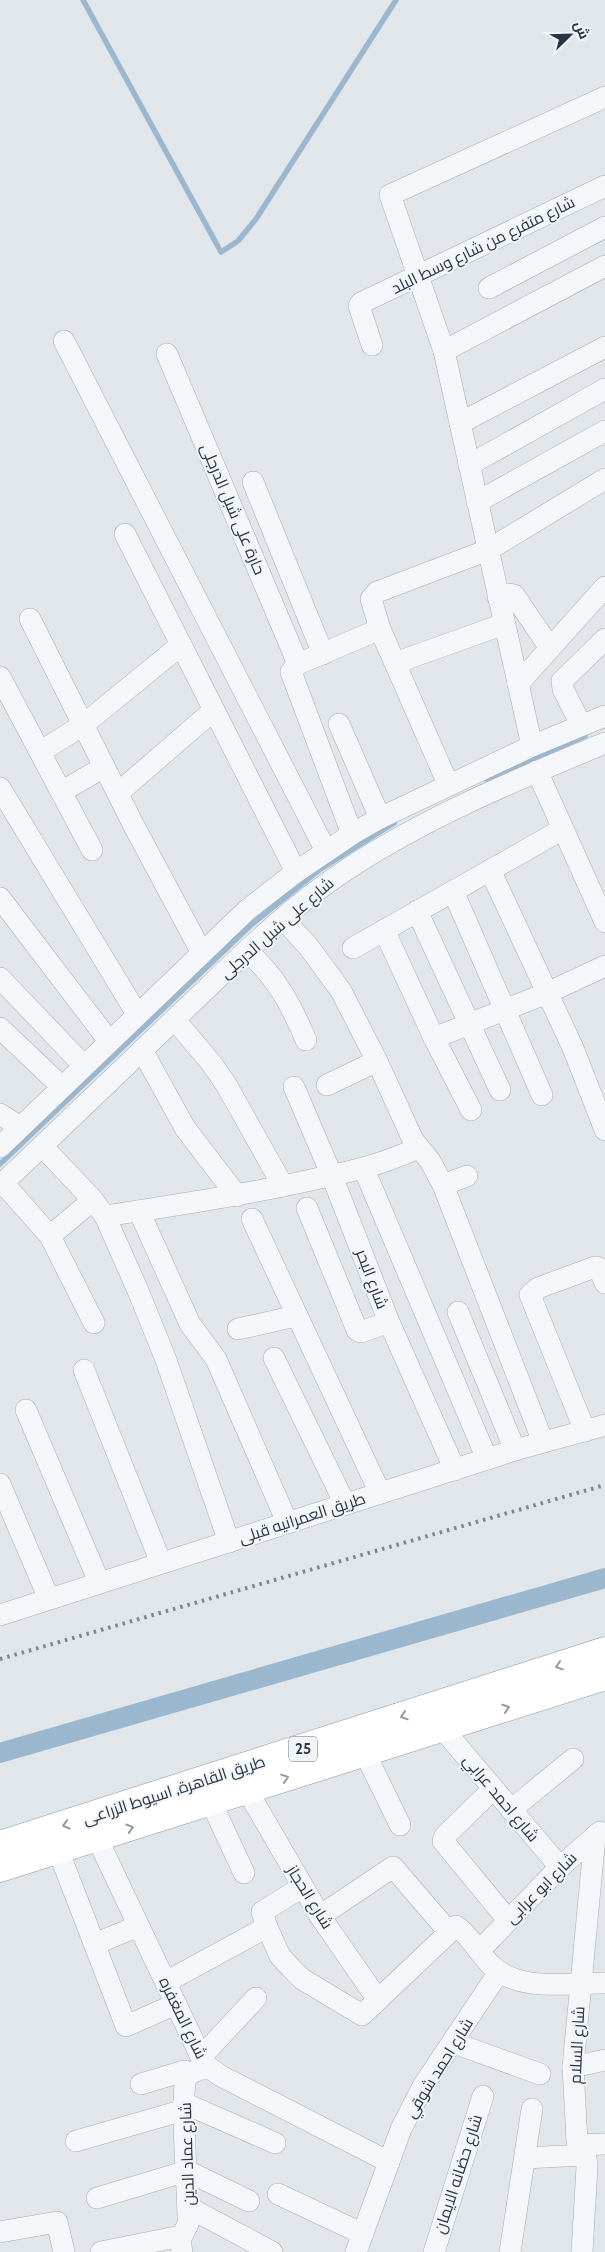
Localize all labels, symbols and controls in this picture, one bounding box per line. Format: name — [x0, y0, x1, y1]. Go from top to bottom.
north arrow — [545, 10, 595, 60]
text: ش — [570, 18, 594, 42]
street label: شارع متفرع من شارع وسط البلد — [388, 192, 579, 300]
street label: حارة على شبل الدرجلى — [196, 441, 269, 578]
street label: شارع على شبل الدرجلى — [216, 873, 339, 984]
street label: شارع البحر — [350, 1246, 392, 1312]
street label: طريق العمرانيه قبلى — [236, 1489, 368, 1548]
one-way arrow — [555, 1661, 563, 1671]
one-way arrow — [502, 1703, 510, 1713]
one-way arrow — [400, 1710, 409, 1720]
road number: 25 — [289, 1736, 317, 1762]
street label: طريق القاهرة, اسيوط الزراعى — [80, 1751, 268, 1829]
street label: شارع احمد عرابي — [456, 1751, 543, 1848]
one-way arrow — [280, 1774, 289, 1784]
one-way arrow — [62, 1819, 71, 1829]
one-way arrow — [125, 1823, 134, 1833]
street label: شارع ابو عرابى — [501, 1848, 582, 1929]
street label: شارع الحجاز — [281, 1861, 337, 1933]
street label: شارع المغفره — [153, 1974, 211, 2063]
street label: شارع السلام — [565, 2006, 591, 2084]
street label: شارع احمد شوقي — [401, 2015, 481, 2123]
street label: شارع عماد الدين — [176, 2102, 200, 2206]
street label: شارع حضانه الايمان — [430, 2112, 488, 2237]

